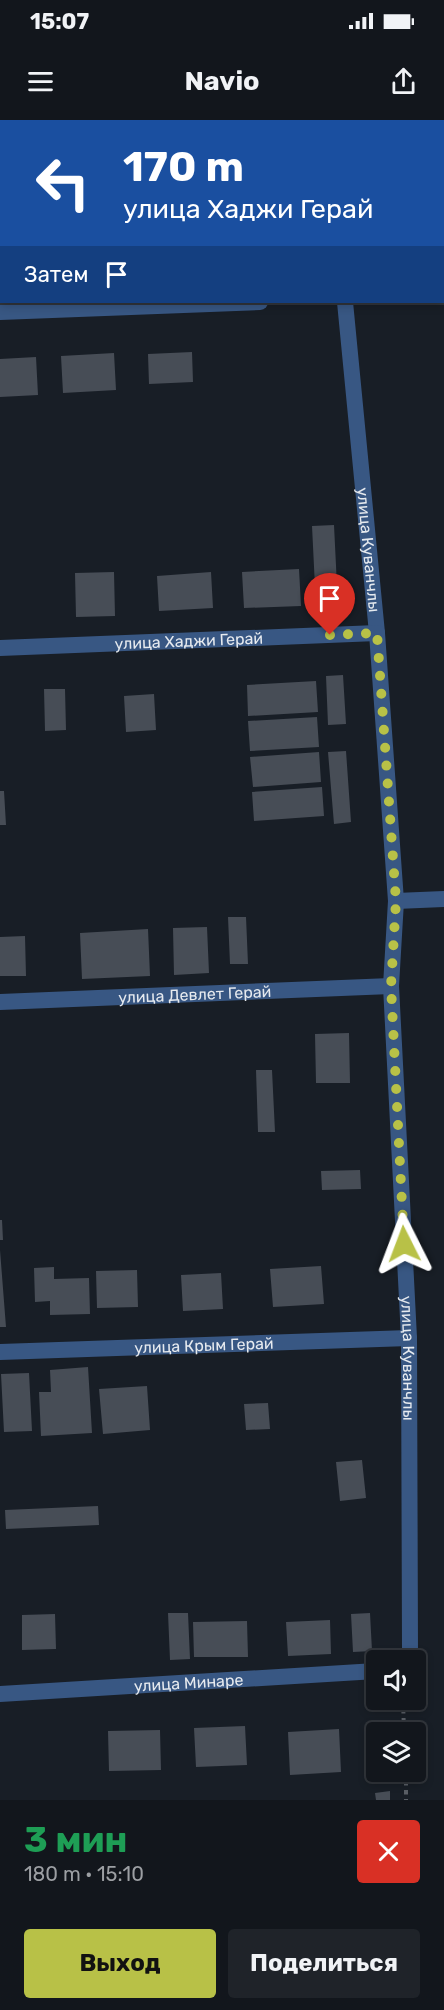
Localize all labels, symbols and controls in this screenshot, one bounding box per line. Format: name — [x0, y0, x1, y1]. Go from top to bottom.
text: 15:07 — [30, 8, 89, 35]
icon: menu — [24, 65, 57, 98]
text: Navio — [184, 65, 260, 97]
icon: share — [387, 65, 420, 98]
text: 170 m — [123, 142, 244, 192]
icon: left — [24, 144, 102, 222]
text: улица Хаджи Герай — [123, 193, 373, 225]
icon: arrive — [100, 258, 133, 291]
text: Затем — [24, 261, 88, 288]
street label: улица Куванчлы — [353, 487, 384, 613]
pin — [304, 573, 355, 635]
icon: arrive — [313, 582, 346, 615]
street label: улица Хаджи Герай — [114, 629, 263, 653]
street label: улица Девлет Герай — [118, 982, 272, 1007]
position arrow — [372, 1212, 436, 1276]
street label: улица Куванчлы — [397, 1295, 418, 1421]
street label: улица Крым Герай — [134, 1334, 274, 1357]
map controls — [366, 1650, 426, 1782]
button: sound — [366, 1650, 426, 1710]
street label: улица Минаре — [133, 1670, 244, 1696]
button: layers — [366, 1722, 426, 1782]
text: 3 мин — [24, 1818, 127, 1861]
button: close — [357, 1820, 420, 1883]
text: 180 m · 15:10 — [24, 1862, 144, 1886]
button: Выход — [24, 1929, 216, 1998]
button: Поделиться — [228, 1929, 420, 1998]

